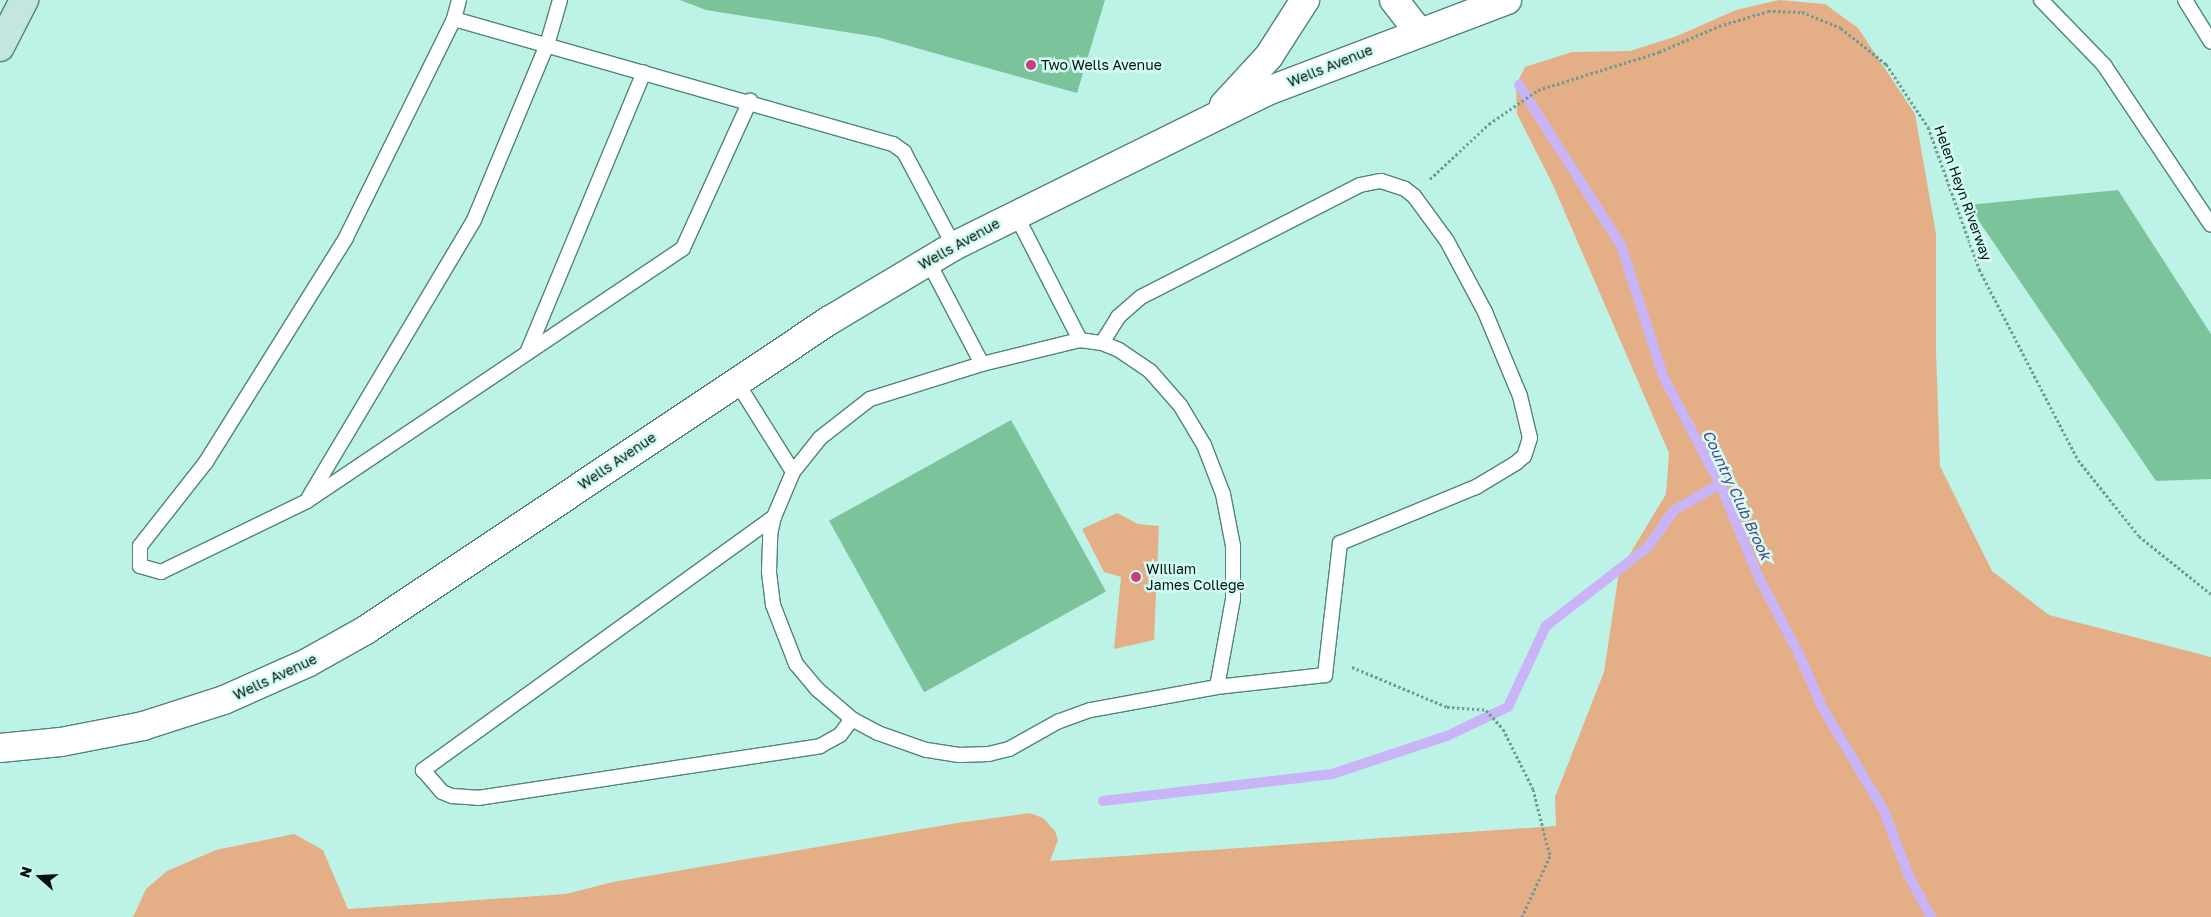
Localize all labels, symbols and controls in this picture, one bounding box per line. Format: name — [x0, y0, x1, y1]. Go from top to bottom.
street label: Wells Avenue — [1285, 41, 1375, 91]
place label: Two Wells Avenue — [1041, 57, 1162, 73]
marker: Two Wells Avenue — [1025, 59, 1037, 71]
street label: Helen Heyn Riverway — [1931, 123, 1995, 263]
street label: Wells Avenue — [915, 215, 1003, 273]
water label: Country Club Brook — [1699, 427, 1775, 563]
street label: Wells Avenue — [575, 429, 659, 493]
place label: William James College — [1146, 561, 1245, 594]
marker: William James College — [1130, 571, 1142, 583]
street label: Wells Avenue — [231, 650, 319, 704]
north arrow — [15, 852, 65, 902]
text: N — [16, 864, 35, 880]

